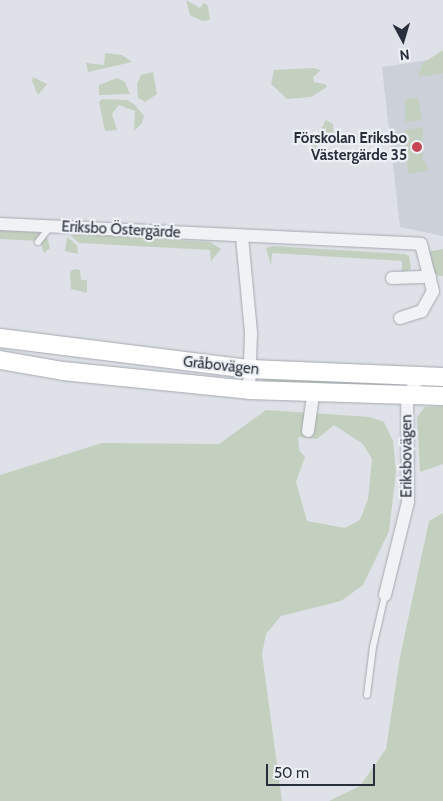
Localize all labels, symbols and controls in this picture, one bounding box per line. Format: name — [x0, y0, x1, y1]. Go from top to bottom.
north arrow — [378, 15, 428, 65]
text: N — [399, 45, 410, 64]
place label: Förskolan Eriksbo Västergärde 35 — [293, 129, 407, 164]
marker: Förskolan Eriksbo Västergärde 35 — [411, 141, 423, 153]
street label: Eriksbo Östergärde — [61, 218, 181, 242]
street label: Gråbovägen — [182, 353, 260, 379]
street label: Eriksbovägen — [398, 414, 416, 498]
scale bar — [268, 754, 377, 786]
text: 50 m — [274, 764, 309, 782]

